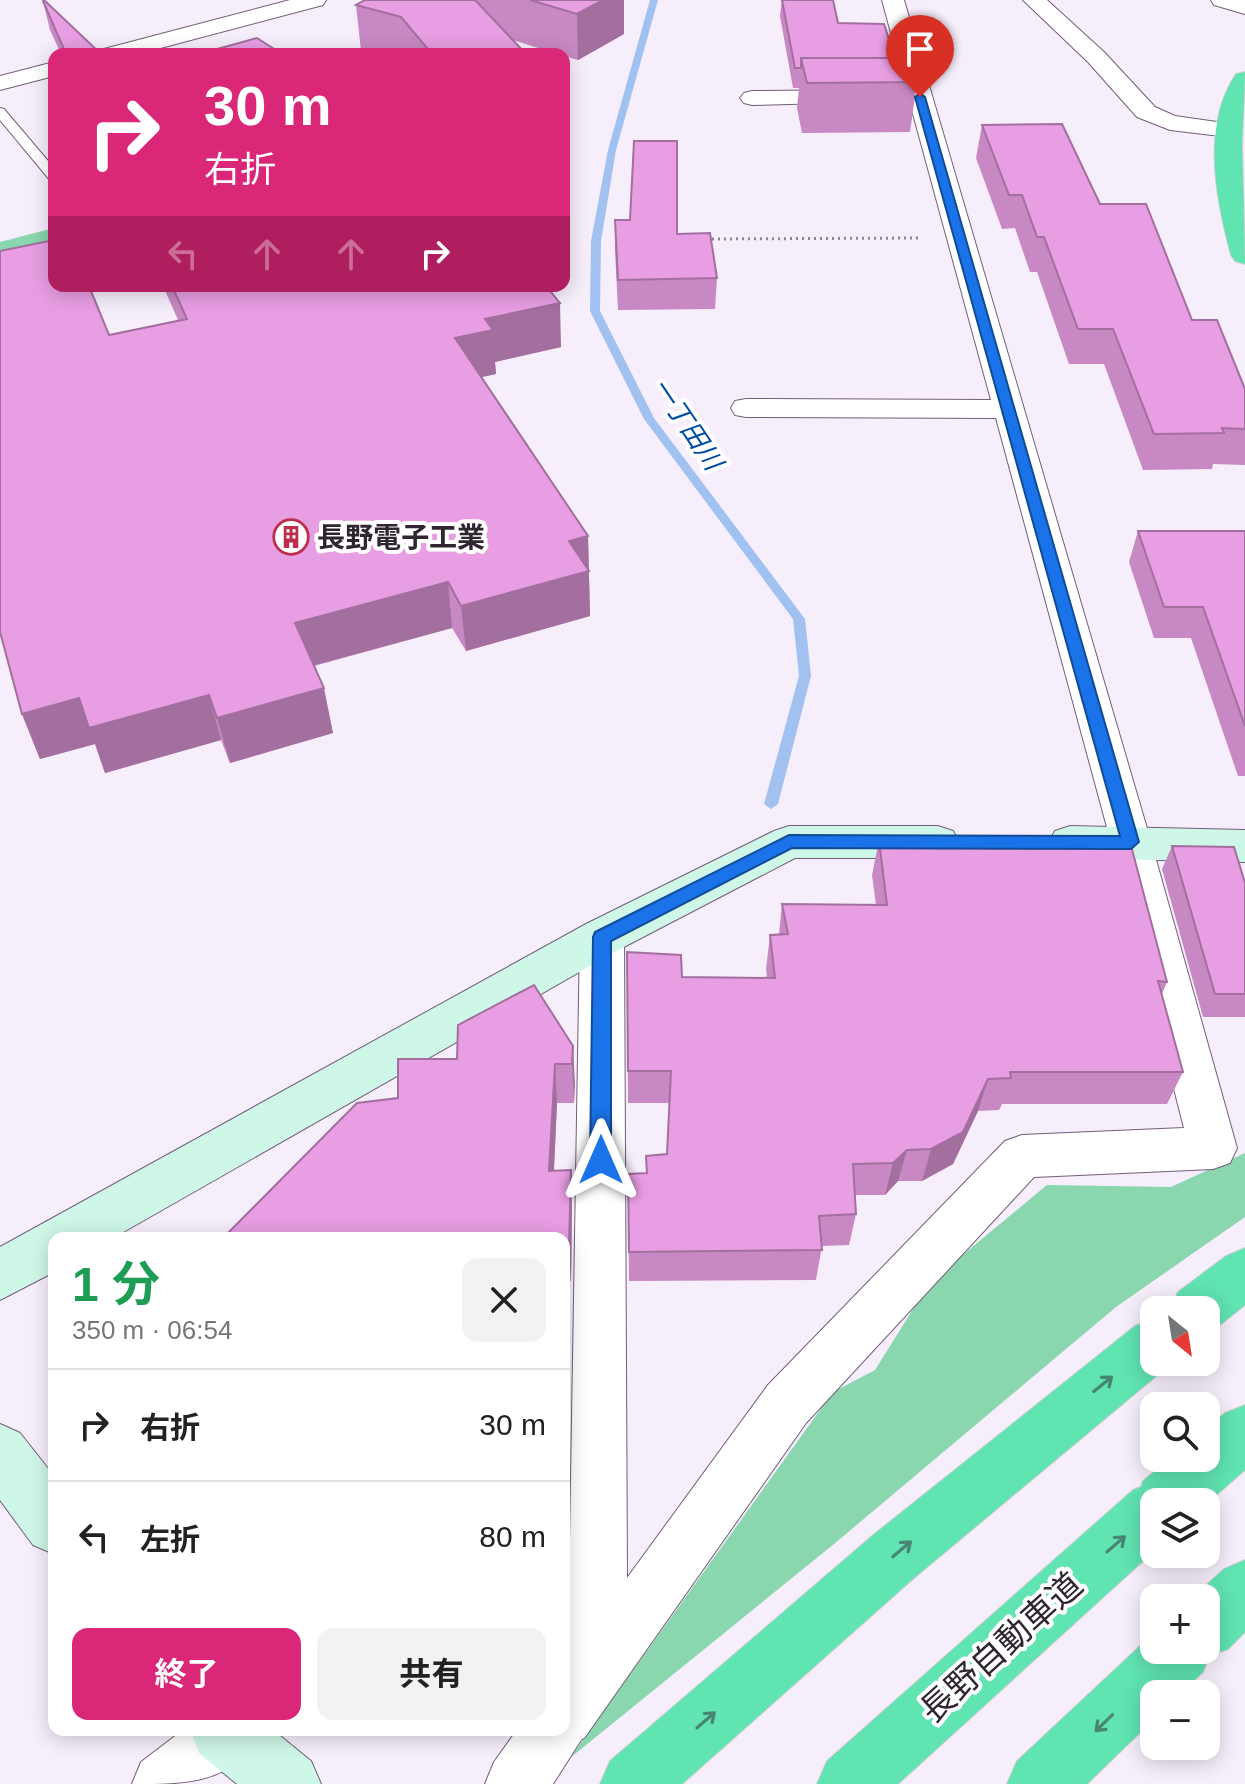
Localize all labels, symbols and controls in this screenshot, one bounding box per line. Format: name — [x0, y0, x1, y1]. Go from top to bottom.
pin — [886, 15, 954, 97]
icon: arrive — [898, 27, 942, 71]
text: 30 m — [204, 74, 332, 137]
icon: right — [72, 80, 176, 184]
text: 右折 — [204, 149, 276, 190]
icon: left — [161, 232, 205, 276]
icon: ahead — [245, 232, 289, 276]
icon: ahead — [329, 232, 373, 276]
icon: right — [413, 232, 457, 276]
water label: 一丁田川 — [645, 372, 730, 478]
building icon: 長野電子工業 — [272, 518, 310, 556]
place label: 長野電子工業 — [317, 522, 485, 553]
position arrow — [559, 1118, 643, 1202]
text: 1 分 — [72, 1258, 160, 1311]
button: close — [462, 1258, 546, 1342]
north arrow — [1140, 1296, 1220, 1376]
map controls — [1140, 1296, 1220, 1760]
text: 350 m · 06:54 — [72, 1315, 232, 1345]
one-way arrow — [1092, 1375, 1113, 1392]
button: search — [1140, 1392, 1220, 1472]
icon: right — [72, 1403, 116, 1447]
text: 30 m — [479, 1408, 546, 1441]
text: 右折 — [140, 1411, 200, 1444]
button: layers — [1140, 1488, 1220, 1568]
icon: left — [72, 1515, 116, 1559]
text: 80 m — [479, 1520, 546, 1553]
text: 左折 — [140, 1523, 200, 1556]
one-way arrow — [1105, 1536, 1125, 1554]
one-way arrow — [891, 1540, 912, 1558]
street label: 長野自動車道 — [912, 1565, 1090, 1729]
button: + — [1140, 1584, 1220, 1664]
button: 終了 — [72, 1628, 301, 1720]
button: 共有 — [317, 1628, 546, 1720]
button: − — [1140, 1680, 1220, 1760]
one-way arrow — [696, 1711, 716, 1729]
one-way arrow — [1095, 1713, 1115, 1731]

